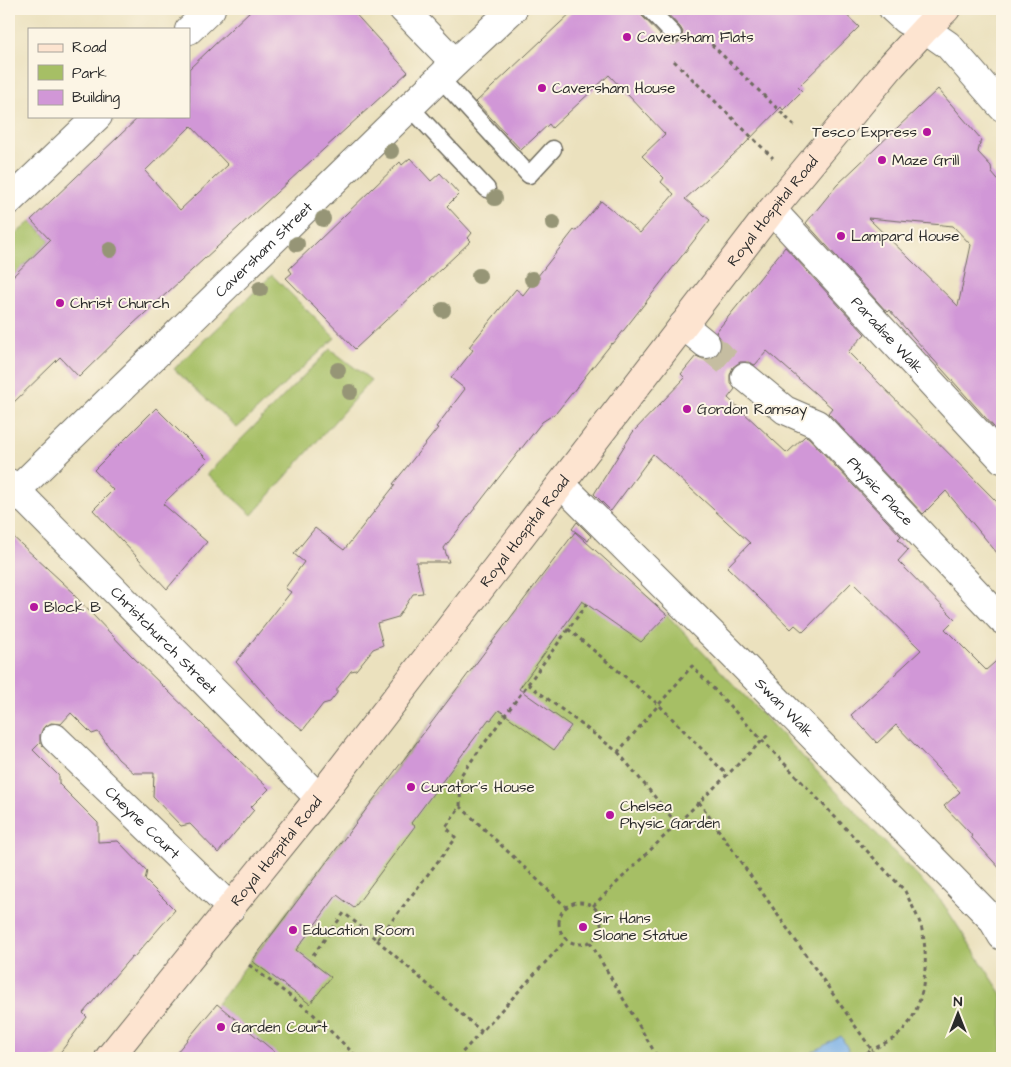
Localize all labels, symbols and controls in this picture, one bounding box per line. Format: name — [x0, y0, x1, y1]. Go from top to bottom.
place label: Caversham Flats — [637, 27, 754, 48]
legend — [28, 28, 190, 118]
marker: Caversham Flats — [621, 31, 633, 43]
text: Road — [72, 37, 107, 58]
text: Park — [72, 63, 107, 84]
place label: Caversham House — [552, 78, 675, 99]
marker: Caversham House — [536, 82, 548, 94]
text: Building — [72, 87, 120, 109]
place label: Tesco Express — [812, 122, 917, 143]
marker: Tesco Express — [921, 126, 933, 138]
place label: Maze Grill — [892, 150, 959, 171]
street label: Royal Hospital Road — [722, 151, 823, 271]
marker: Maze Grill — [876, 154, 888, 166]
street label: Caversham Street — [210, 197, 317, 302]
place label: Lampard House — [851, 226, 959, 247]
marker: Lampard House — [835, 230, 847, 242]
street label: Paradise Walk — [846, 292, 928, 378]
place label: Christ Church — [70, 293, 170, 314]
marker: Christ Church — [54, 297, 66, 309]
place label: Gordon Ramsay — [697, 399, 807, 421]
marker: Gordon Ramsay — [681, 403, 693, 415]
street label: Physic Place — [843, 452, 918, 530]
street label: Royal Hospital Road — [475, 471, 574, 591]
street label: Christchurch Street — [106, 582, 222, 699]
place label: Block B — [44, 597, 101, 618]
marker: Block B — [28, 601, 40, 613]
street label: Swan Walk — [750, 673, 819, 742]
place label: Curator's House — [421, 777, 535, 798]
street label: Cheyne Court — [101, 781, 185, 864]
marker: Curator's House — [405, 781, 417, 793]
street label: Royal Hospital Road — [225, 791, 327, 910]
place label: Chelsea Physic Garden — [620, 796, 721, 835]
marker: Chelsea Physic Garden — [604, 809, 616, 821]
place label: Sir Hans Sloane Statue — [593, 908, 688, 946]
place label: Education Room — [303, 920, 414, 941]
marker: Sir Hans Sloane Statue — [577, 921, 589, 933]
marker: Education Room — [287, 924, 299, 936]
north arrow — [934, 990, 984, 1040]
text: N — [954, 992, 963, 1012]
place label: Garden Court — [231, 1017, 328, 1038]
marker: Garden Court — [215, 1021, 227, 1033]

